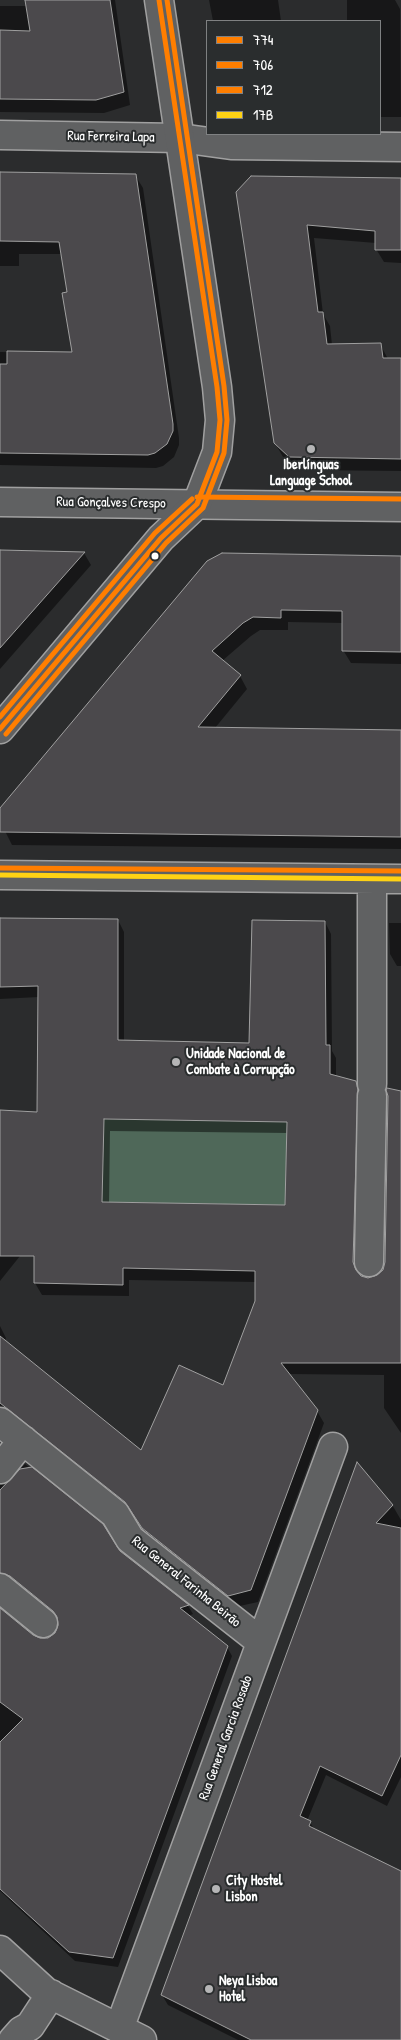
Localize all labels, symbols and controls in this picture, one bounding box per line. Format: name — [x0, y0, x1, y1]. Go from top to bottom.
legend — [206, 20, 381, 135]
text: 774 — [253, 29, 273, 50]
text: 706 — [253, 54, 273, 75]
text: 712 — [253, 79, 273, 100]
text: 17B — [253, 104, 273, 125]
street label: Rua Ferreira Lapa — [67, 128, 155, 146]
marker: Iberlínguas Language School — [305, 443, 317, 455]
place label: Iberlínguas Language School — [270, 457, 352, 490]
street label: Rua Gonçalves Crespo — [56, 494, 166, 512]
unlabelled marker — [150, 551, 160, 561]
place label: Unidade Nacional de Combate à Corrupção — [186, 1046, 295, 1078]
marker: Unidade Nacional de Combate à Corrupção — [170, 1056, 182, 1068]
street label: Rua General Farinha Beirão — [128, 1533, 244, 1631]
street label: Rua General Garcia Rosado — [196, 1673, 256, 1803]
place label: City Hostel Lisbon — [226, 1873, 282, 1905]
marker: City Hostel Lisbon — [210, 1883, 222, 1895]
place label: Neya Lisboa Hotel — [219, 1973, 277, 2005]
marker: Neya Lisboa Hotel — [203, 1983, 215, 1995]

